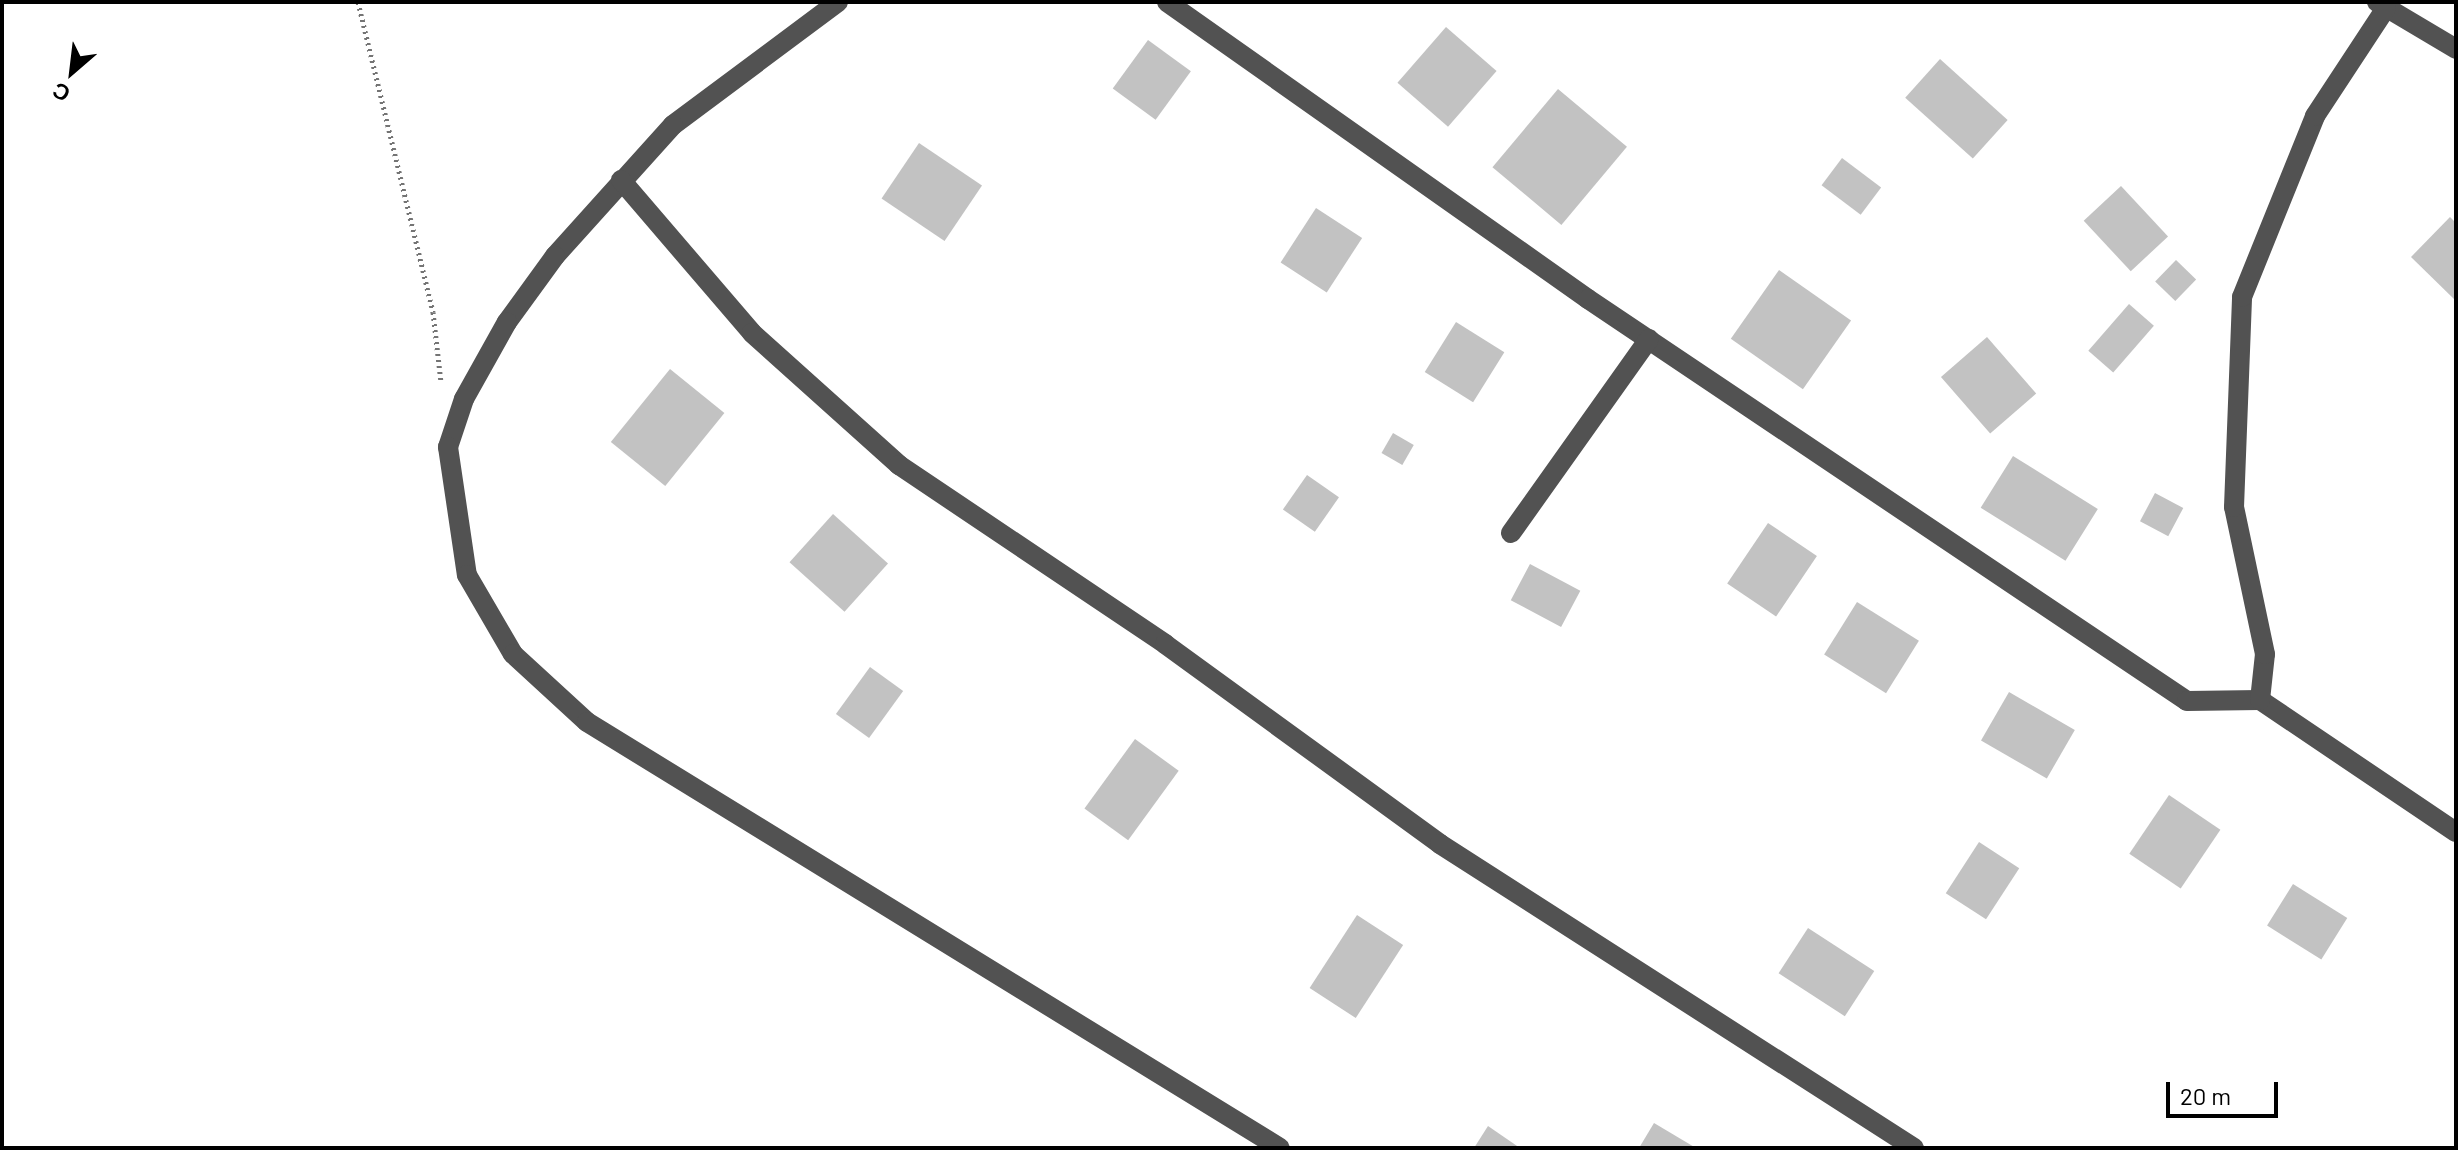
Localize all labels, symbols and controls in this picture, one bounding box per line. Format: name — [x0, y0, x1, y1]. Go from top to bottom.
north arrow — [32, 32, 112, 112]
text: С — [48, 78, 74, 108]
scale bar — [2170, 1066, 2282, 1116]
text: 20 m — [2180, 1081, 2231, 1110]

